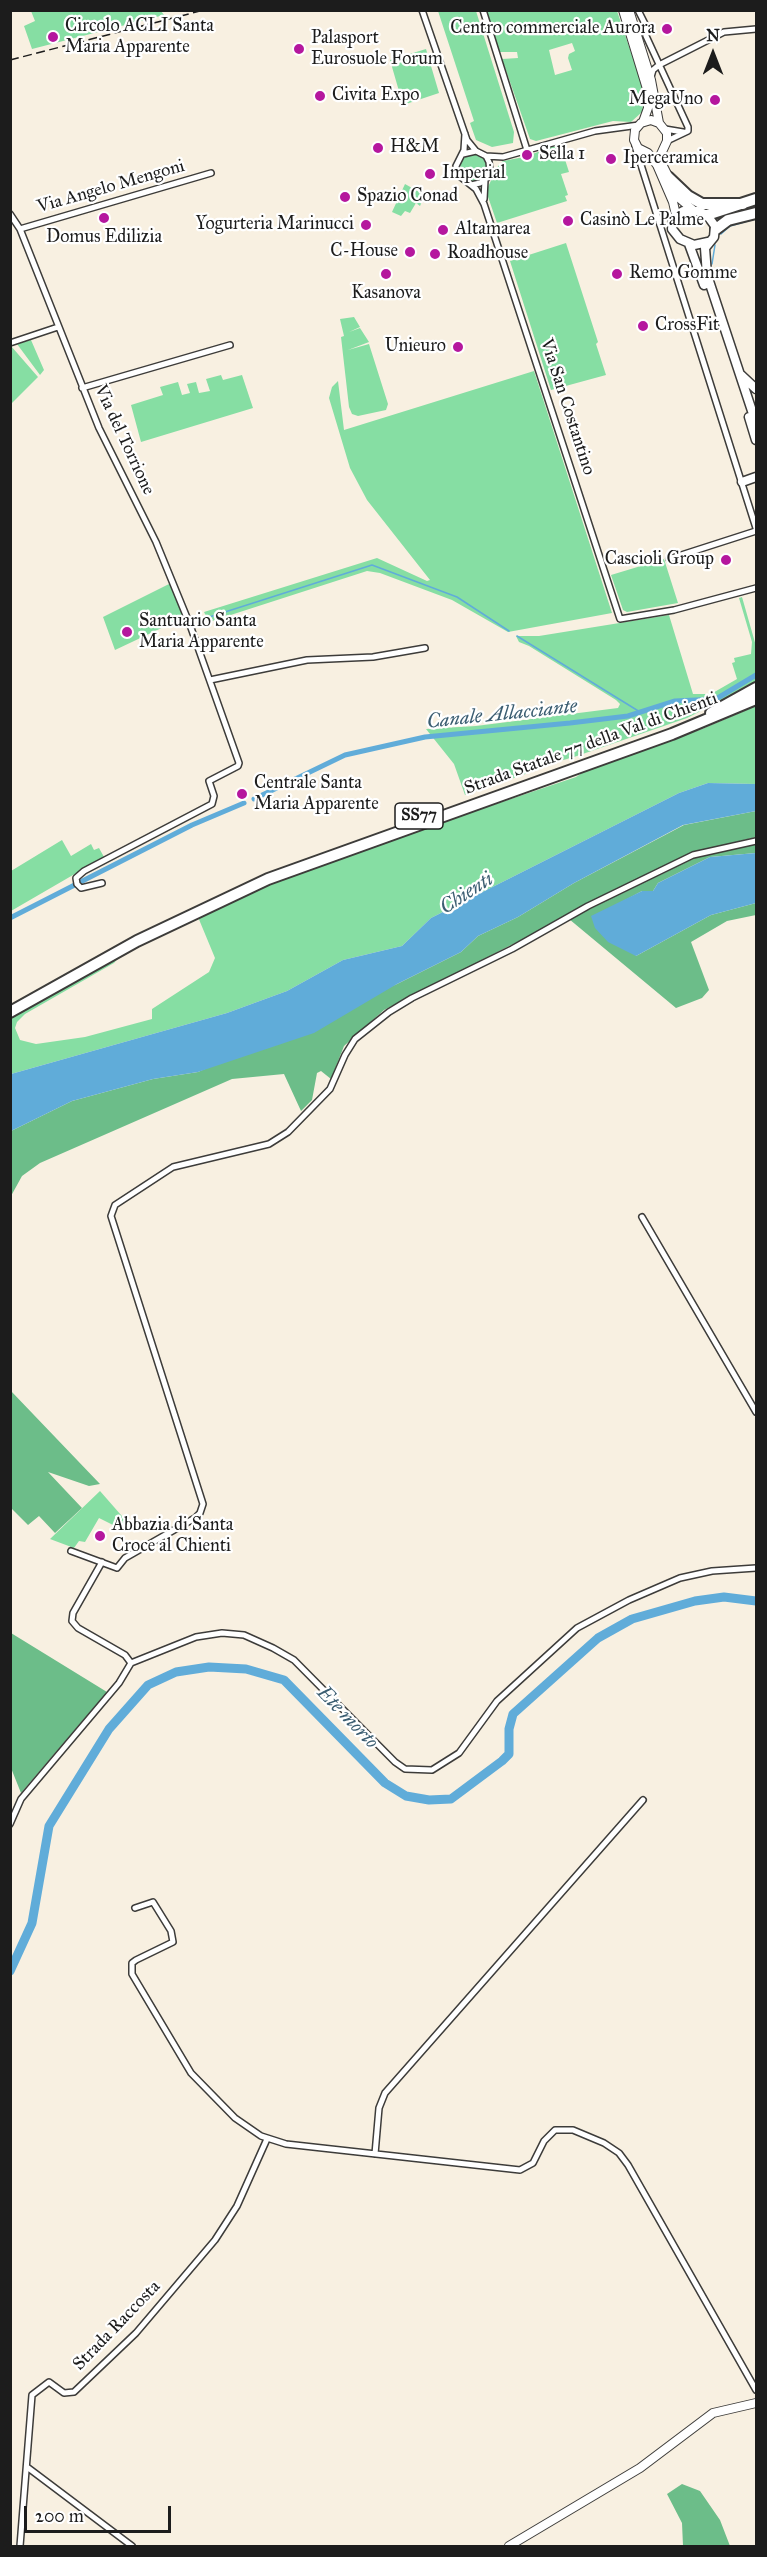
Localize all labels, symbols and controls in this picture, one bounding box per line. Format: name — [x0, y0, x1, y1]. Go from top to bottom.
place label: Circolo ACLI Santa Maria Apparente — [65, 16, 214, 58]
place label: Centro commerciale Aurora — [450, 18, 655, 40]
marker: Centro commerciale Aurora — [660, 22, 674, 36]
north arrow — [683, 24, 743, 84]
text: N — [706, 26, 720, 45]
place label: Palasport Eurosuole Forum — [311, 28, 443, 70]
marker: Circolo ACLI Santa Maria Apparente — [46, 30, 60, 44]
marker: Palasport Eurosuole Forum — [292, 42, 306, 56]
place label: Civita Expo — [332, 85, 420, 107]
marker: Civita Expo — [313, 89, 327, 103]
place label: MegaUno — [629, 89, 703, 111]
marker: MegaUno — [708, 93, 722, 107]
place label: H&M — [390, 137, 439, 159]
marker: H&M — [371, 141, 385, 155]
place label: Sella 1 — [539, 144, 585, 166]
marker: Sella 1 — [520, 148, 534, 162]
place label: Iperceramica — [623, 148, 718, 170]
marker: Iperceramica — [604, 152, 618, 166]
street label: Via Angelo Mengoni — [35, 156, 187, 218]
place label: Imperial — [442, 163, 506, 185]
marker: Imperial — [423, 167, 437, 181]
place label: Spazio Conad — [357, 186, 458, 208]
marker: Spazio Conad — [338, 190, 352, 204]
place label: Casinò Le Palme — [580, 210, 704, 232]
marker: Domus Edilizia — [97, 211, 111, 225]
place label: Yogurteria Marinucci — [195, 214, 354, 236]
marker: Casinò Le Palme — [561, 214, 575, 228]
marker: Yogurteria Marinucci — [359, 218, 373, 232]
place label: Altamarea — [455, 219, 530, 241]
marker: Altamarea — [436, 223, 450, 237]
place label: Domus Edilizia — [46, 227, 162, 249]
place label: C-House — [330, 241, 398, 263]
place label: Roadhouse — [447, 243, 528, 265]
marker: C-House — [403, 245, 417, 259]
marker: Roadhouse — [428, 247, 442, 261]
place label: Remo Gomme — [629, 263, 737, 285]
marker: Kasanova — [379, 267, 393, 281]
marker: Remo Gomme — [610, 267, 624, 281]
place label: Kasanova — [351, 283, 421, 305]
place label: CrossFit — [655, 315, 719, 337]
marker: CrossFit — [636, 319, 650, 333]
place label: Unieuro — [385, 336, 446, 358]
street label: Via San Costantino — [535, 336, 599, 478]
marker: Unieuro — [451, 340, 465, 354]
street label: Via del Torrione — [89, 382, 159, 498]
place label: Cascioli Group — [605, 549, 714, 571]
marker: Cascioli Group — [719, 553, 733, 567]
place label: Santuario Santa Maria Apparente — [139, 611, 264, 654]
marker: Santuario Santa Maria Apparente — [120, 625, 134, 639]
street label: Strada Statale 77 della Val di Chienti — [461, 688, 721, 800]
water label: Canale Allacciante — [426, 695, 578, 735]
place label: Centrale Santa Maria Apparente — [254, 773, 379, 816]
marker: Centrale Santa Maria Apparente — [235, 787, 249, 801]
road number: SS77 — [395, 803, 443, 829]
water label: Chienti — [436, 868, 498, 920]
place label: Abbazia di Santa Croce al Chienti — [112, 1515, 233, 1558]
marker: Abbazia di Santa Croce al Chienti — [93, 1529, 107, 1543]
water label: Ete morto — [311, 1682, 383, 1754]
street label: Strada Raccosta — [69, 2276, 165, 2376]
scale bar — [27, 2494, 174, 2532]
text: 200 m — [35, 2505, 84, 2527]

